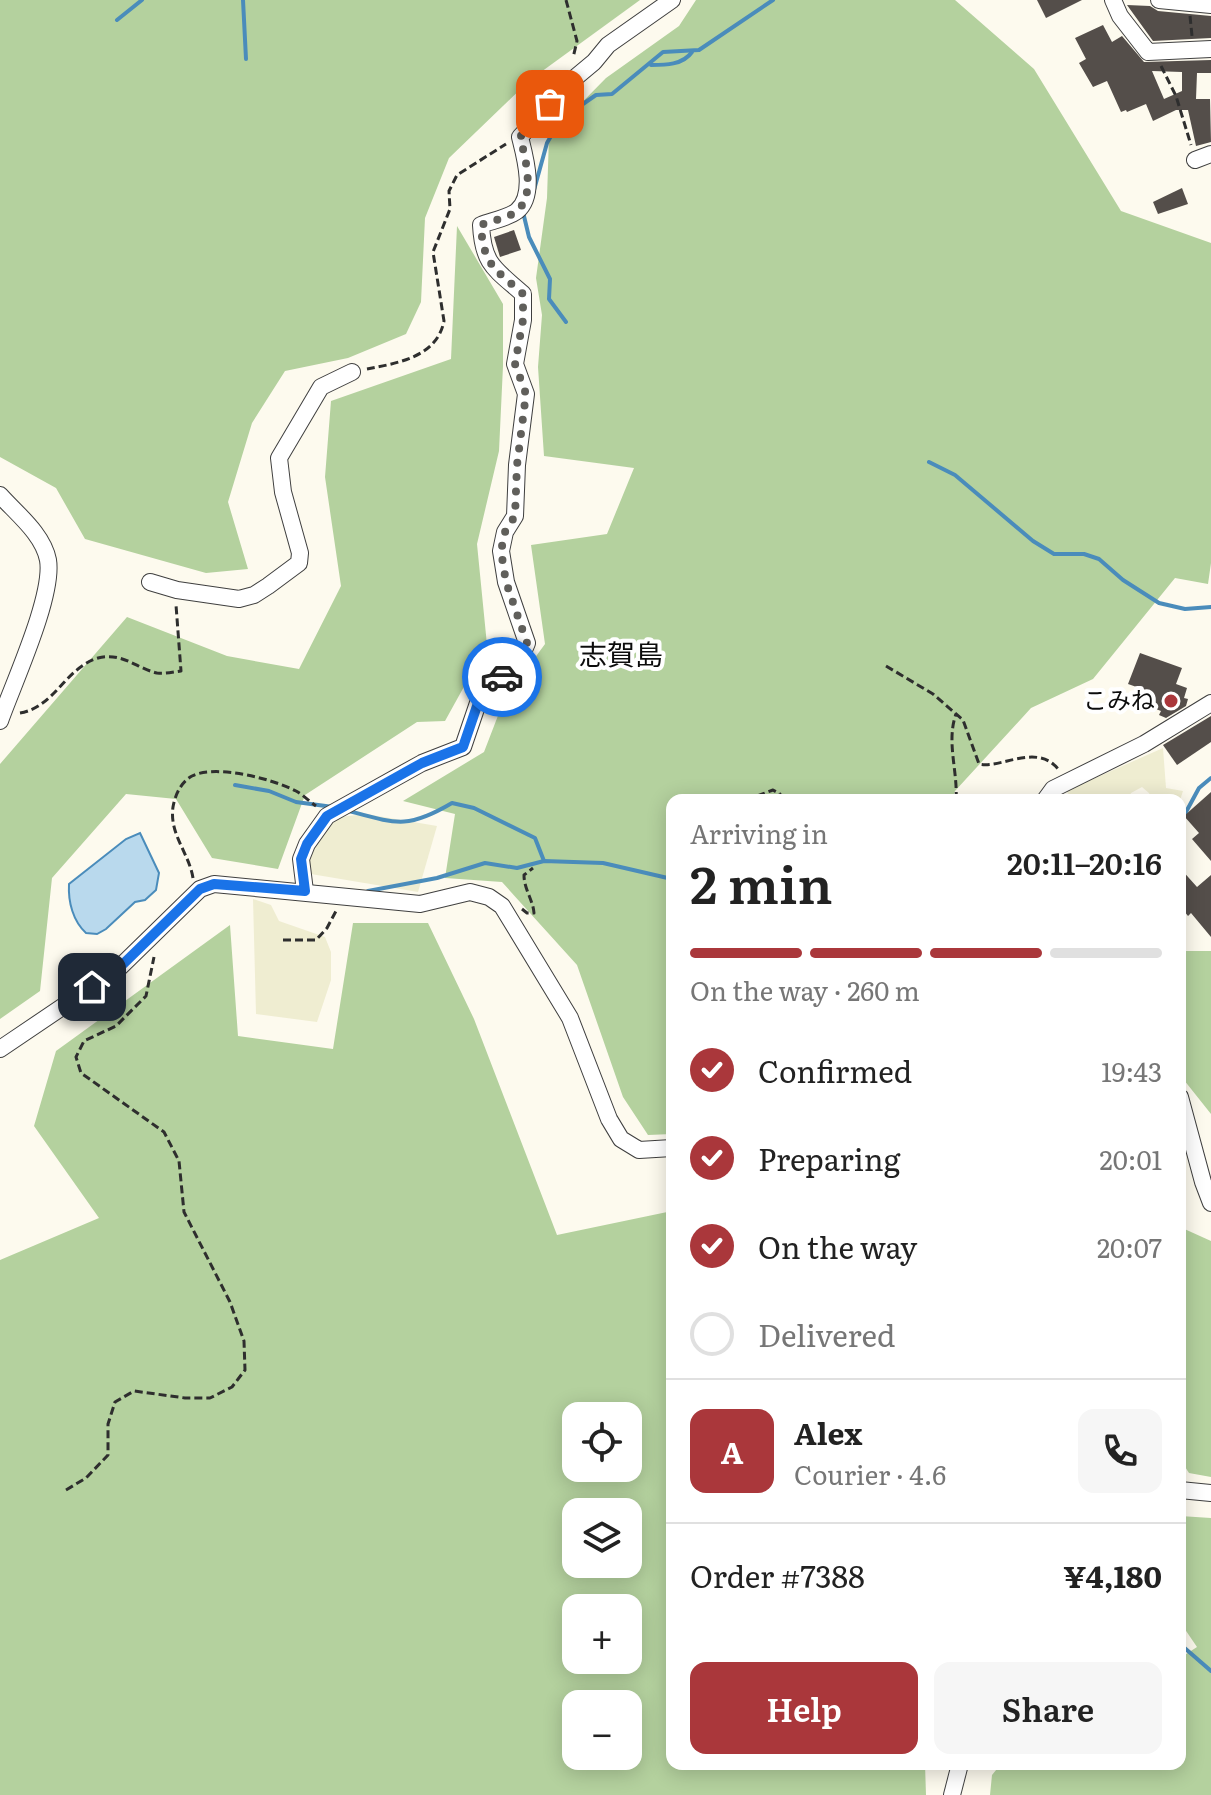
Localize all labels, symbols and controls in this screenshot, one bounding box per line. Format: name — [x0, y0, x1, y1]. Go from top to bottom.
pin — [516, 70, 584, 138]
icon: bag — [528, 82, 572, 126]
district label: 志賀島 — [579, 632, 663, 674]
courier — [462, 637, 542, 717]
icon: car — [480, 655, 524, 699]
place label: こみね — [1083, 681, 1155, 716]
marker: こみね — [1162, 692, 1180, 710]
text: Arriving in — [690, 813, 828, 852]
text: 20:11–20:16 — [1007, 840, 1162, 884]
text: 2 min — [690, 843, 833, 920]
pin — [58, 953, 126, 1021]
icon: home — [70, 965, 114, 1009]
text: On the way · 260 m — [690, 970, 920, 1009]
icon: check — [690, 1048, 734, 1092]
text: Confirmed — [758, 1048, 912, 1092]
text: 19:43 — [1101, 1051, 1162, 1090]
icon: check — [690, 1136, 734, 1180]
text: Preparing — [758, 1136, 900, 1180]
text: 20:01 — [1100, 1139, 1162, 1178]
icon: check — [690, 1224, 734, 1268]
text: On the way — [758, 1224, 917, 1268]
text: 20:07 — [1097, 1227, 1162, 1266]
text: Delivered — [758, 1312, 895, 1356]
map controls — [562, 1402, 642, 1770]
button: locate — [562, 1402, 642, 1482]
button: phone — [1078, 1409, 1162, 1493]
text: Alex — [794, 1410, 862, 1454]
text: A — [721, 1429, 743, 1473]
text: Courier · 4.6 — [794, 1454, 946, 1493]
button: layers — [562, 1498, 642, 1578]
text: Order #7388 — [690, 1553, 865, 1597]
text: ¥4,180 — [1063, 1553, 1162, 1597]
button: + — [562, 1594, 642, 1674]
button: Help — [690, 1662, 918, 1754]
button: Share — [934, 1662, 1162, 1754]
button: − — [562, 1690, 642, 1770]

